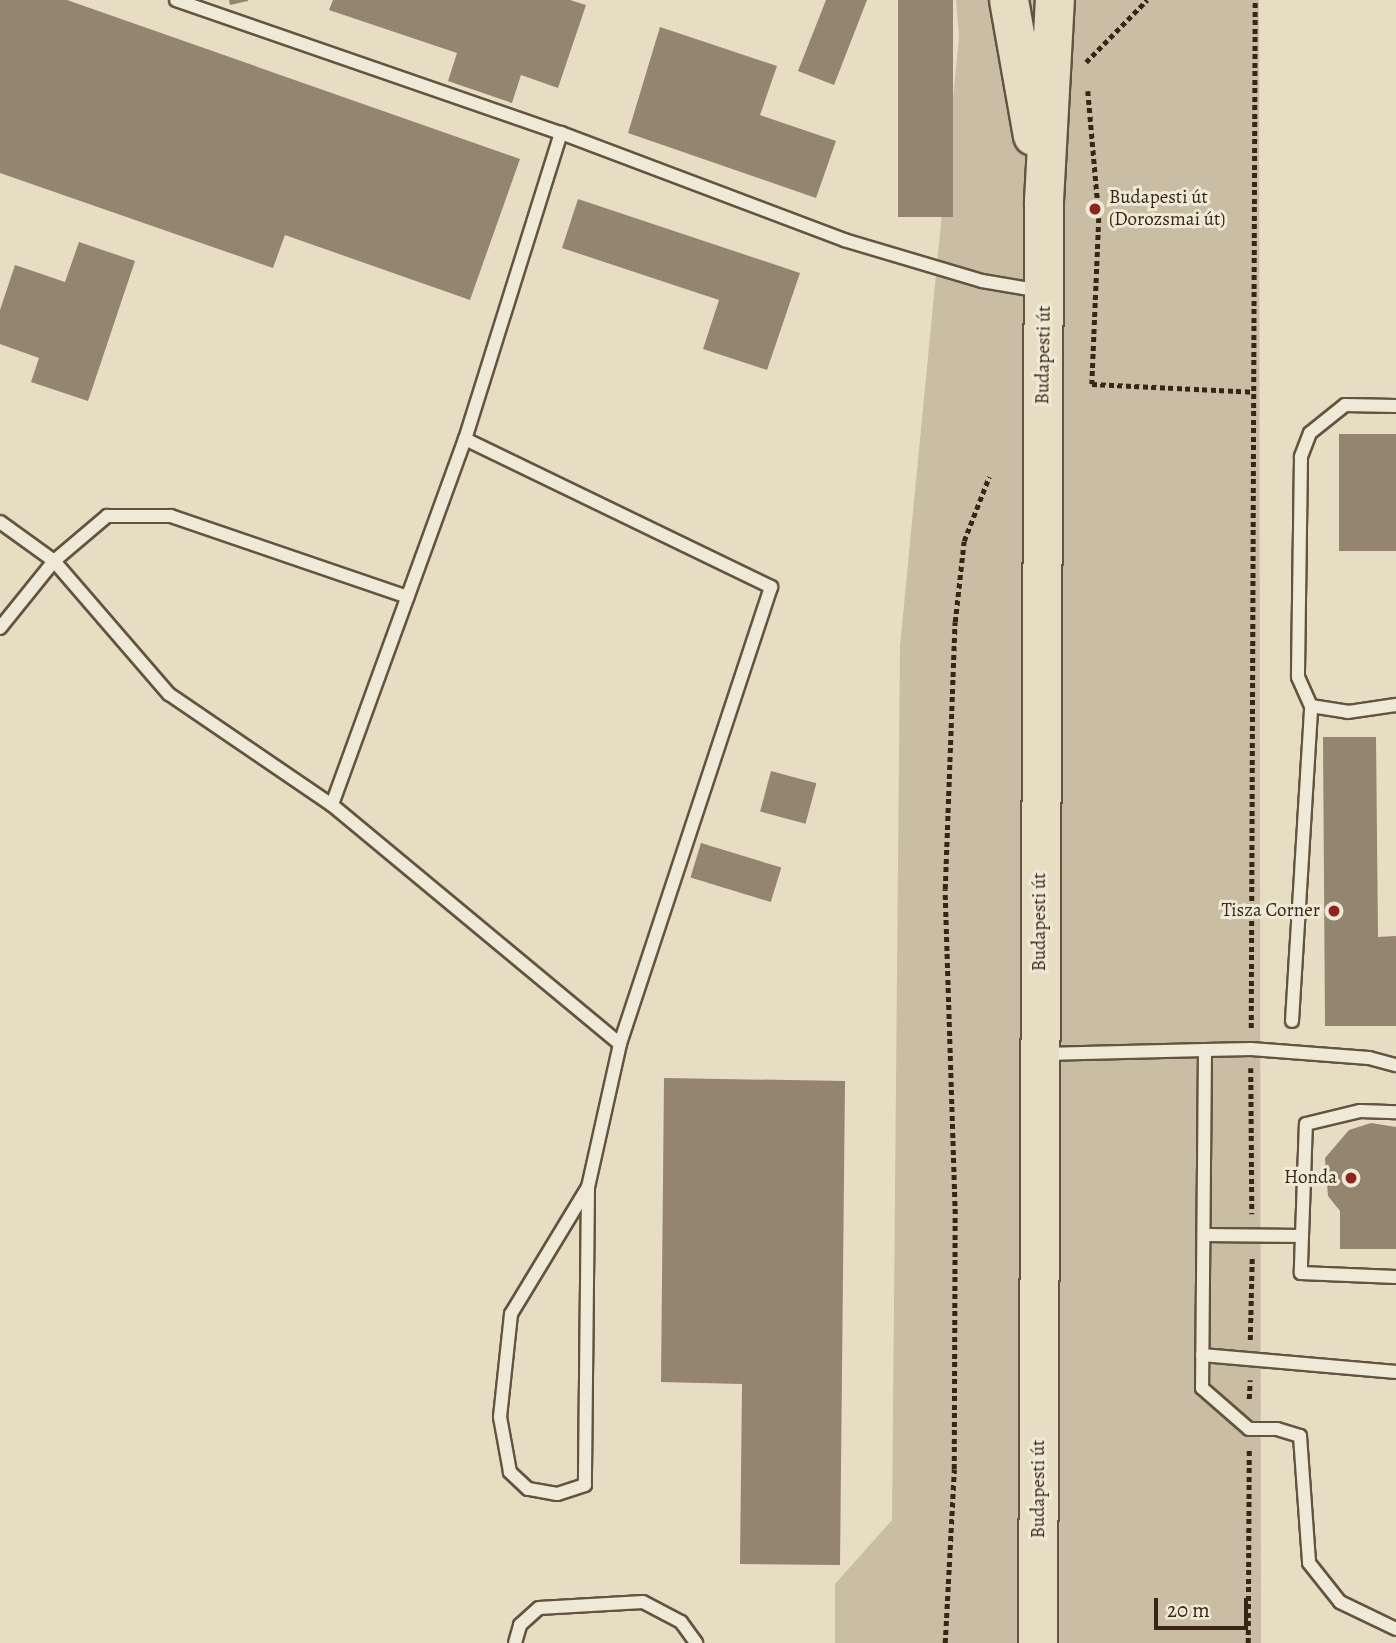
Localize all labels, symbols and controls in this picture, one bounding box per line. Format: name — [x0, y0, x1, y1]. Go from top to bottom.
place label: Budapesti út (Dorozsmai út) — [1109, 187, 1226, 231]
marker: Budapesti út (Dorozsmai út) — [1087, 201, 1103, 217]
street label: Budapesti út — [1032, 305, 1056, 405]
street label: Budapesti út — [1029, 873, 1051, 971]
place label: Tisza Corner — [1221, 900, 1320, 922]
marker: Tisza Corner — [1326, 903, 1342, 919]
place label: Honda — [1284, 1167, 1337, 1189]
marker: Honda — [1343, 1170, 1359, 1186]
street label: Budapesti út — [1028, 1440, 1050, 1538]
scale bar — [1158, 1584, 1252, 1628]
text: 20 m — [1167, 1596, 1210, 1624]

